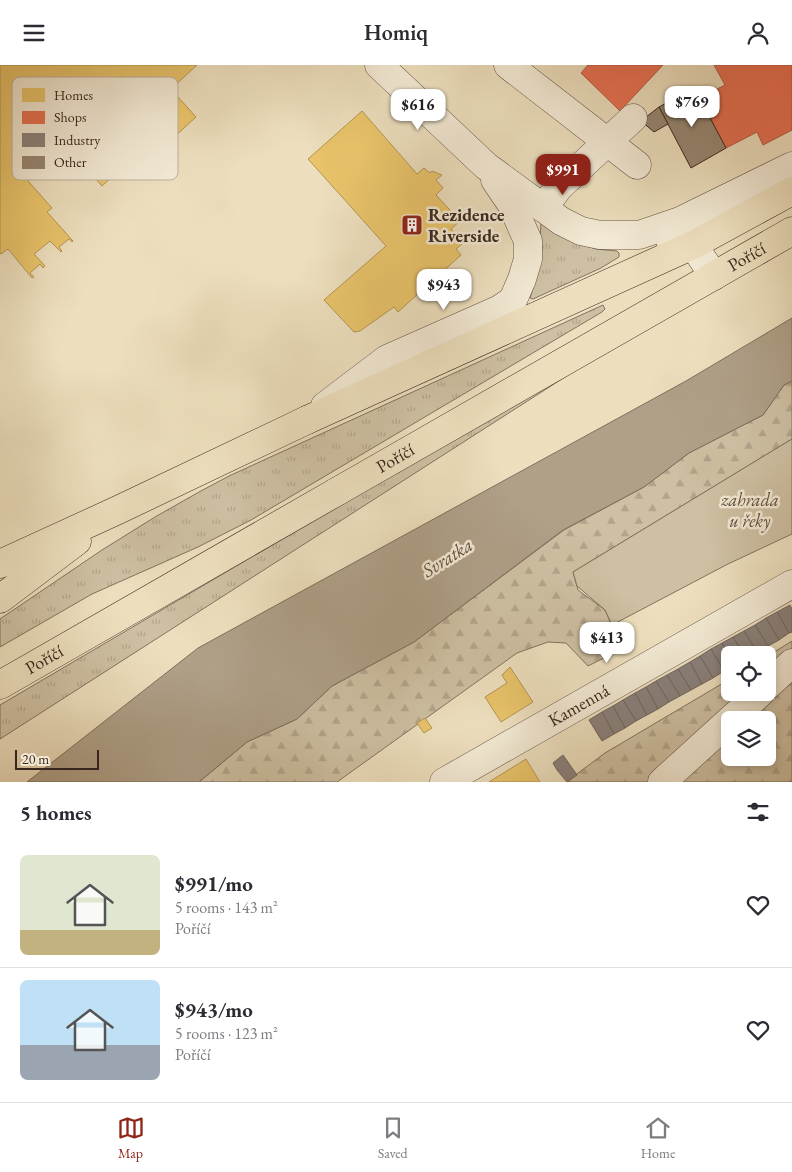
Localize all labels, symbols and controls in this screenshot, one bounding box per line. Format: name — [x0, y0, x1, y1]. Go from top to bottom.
text: Homiq — [364, 18, 428, 47]
icon: menu — [20, 19, 48, 47]
icon: person — [744, 19, 772, 47]
legend — [12, 77, 178, 180]
pin: $769 — [662, 85, 722, 128]
text: Homes — [54, 86, 94, 104]
pin: $616 — [388, 88, 448, 131]
text: $769 — [676, 91, 708, 112]
text: $616 — [402, 94, 434, 115]
text: Shops — [54, 108, 87, 126]
text: Industry — [54, 131, 101, 149]
text: Other — [54, 153, 87, 171]
pin: $991 — [533, 153, 593, 196]
text: $991 — [547, 159, 579, 180]
place label: Rezidence Riverside — [428, 203, 505, 247]
building icon: Rezidence Riverside — [400, 213, 424, 237]
street label: Poříčí — [723, 236, 770, 276]
pin: $943 — [414, 269, 474, 311]
text: $943 — [428, 274, 460, 295]
street label: Poříčí — [372, 438, 419, 478]
park label: zahrada u řeky — [721, 488, 779, 533]
water label: Svratka — [416, 532, 477, 583]
pin: $413 — [577, 621, 637, 664]
text: $413 — [591, 627, 623, 648]
street label: Poříčí — [21, 639, 68, 679]
map controls — [721, 646, 776, 766]
button: locate — [721, 646, 776, 701]
street label: Kamenná — [544, 678, 614, 731]
button: layers — [721, 711, 776, 766]
scale bar — [15, 747, 99, 770]
text: 20 m — [22, 750, 49, 768]
icon: filters — [744, 798, 772, 826]
text: 5 homes — [20, 799, 92, 826]
text: $991/mo — [175, 870, 253, 897]
icon: home — [60, 875, 120, 935]
icon: heart — [744, 891, 772, 919]
text: 5 rooms · 143 m² — [175, 897, 278, 918]
text: Poříčí — [175, 918, 211, 939]
text: $943/mo — [175, 996, 253, 1023]
icon: home — [60, 1000, 120, 1060]
icon: heart — [744, 1016, 772, 1044]
text: 5 rooms · 123 m² — [175, 1023, 278, 1044]
text: Poříčí — [175, 1044, 211, 1065]
tab: Map — [117, 1114, 145, 1162]
tab: Saved — [378, 1114, 408, 1162]
tab: Home — [641, 1114, 675, 1162]

